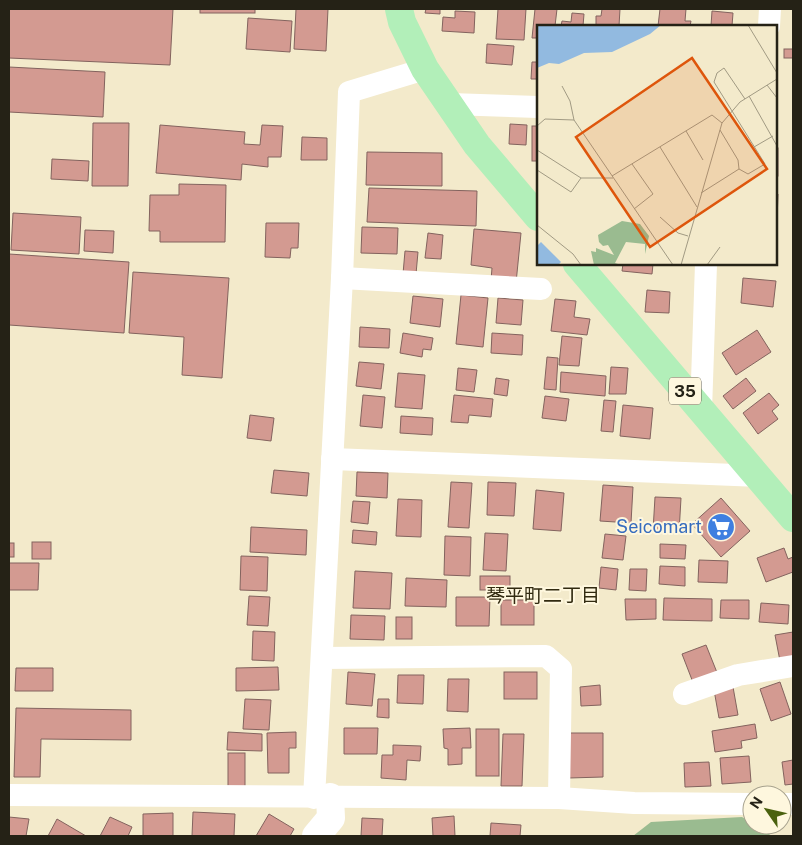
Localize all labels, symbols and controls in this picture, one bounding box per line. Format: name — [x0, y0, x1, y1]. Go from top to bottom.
inset map — [537, 25, 777, 265]
road number: 35 — [669, 378, 701, 404]
supermarket icon: Seicomart — [706, 512, 736, 542]
place label: Seicomart — [616, 516, 702, 537]
district label: 琴平町二丁目 — [486, 584, 600, 606]
north arrow — [742, 785, 792, 835]
text: N — [747, 794, 766, 812]

